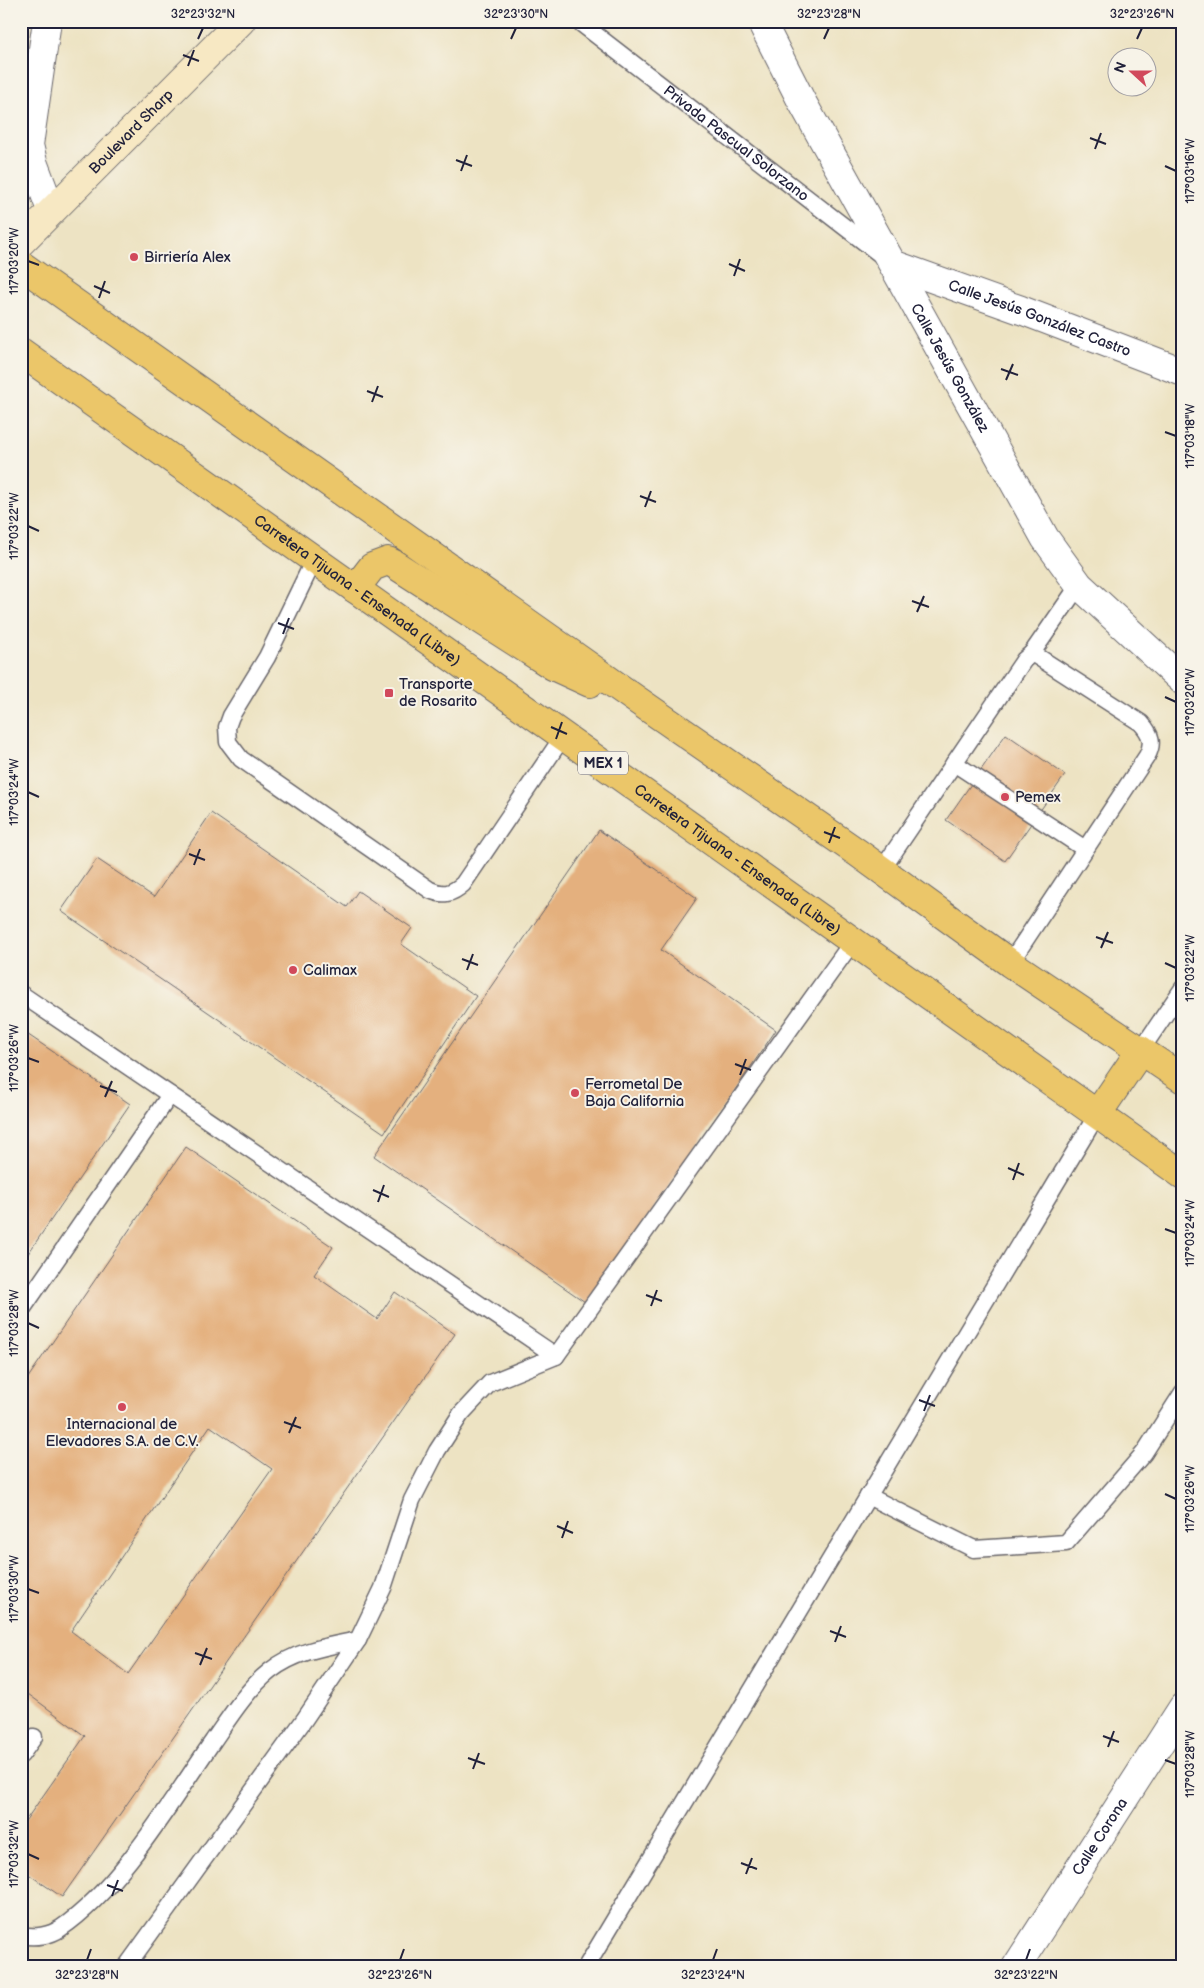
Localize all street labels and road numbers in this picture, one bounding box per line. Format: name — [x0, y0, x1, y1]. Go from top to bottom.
street label: Privada Pascual Solorzano — [660, 81, 813, 205]
street label: Boulevard Sharp — [85, 85, 178, 178]
street label: Calle Jesús González Castro — [946, 275, 1134, 361]
street label: Calle Jesús González — [907, 300, 994, 436]
street label: Carretera Tijuana - Ensenada (Libre) — [250, 510, 464, 670]
road number: MEX 1 — [578, 751, 628, 774]
street label: Carretera Tijuana - Ensenada (Libre) — [630, 780, 845, 939]
street label: Calle Corona — [1068, 1794, 1132, 1879]

